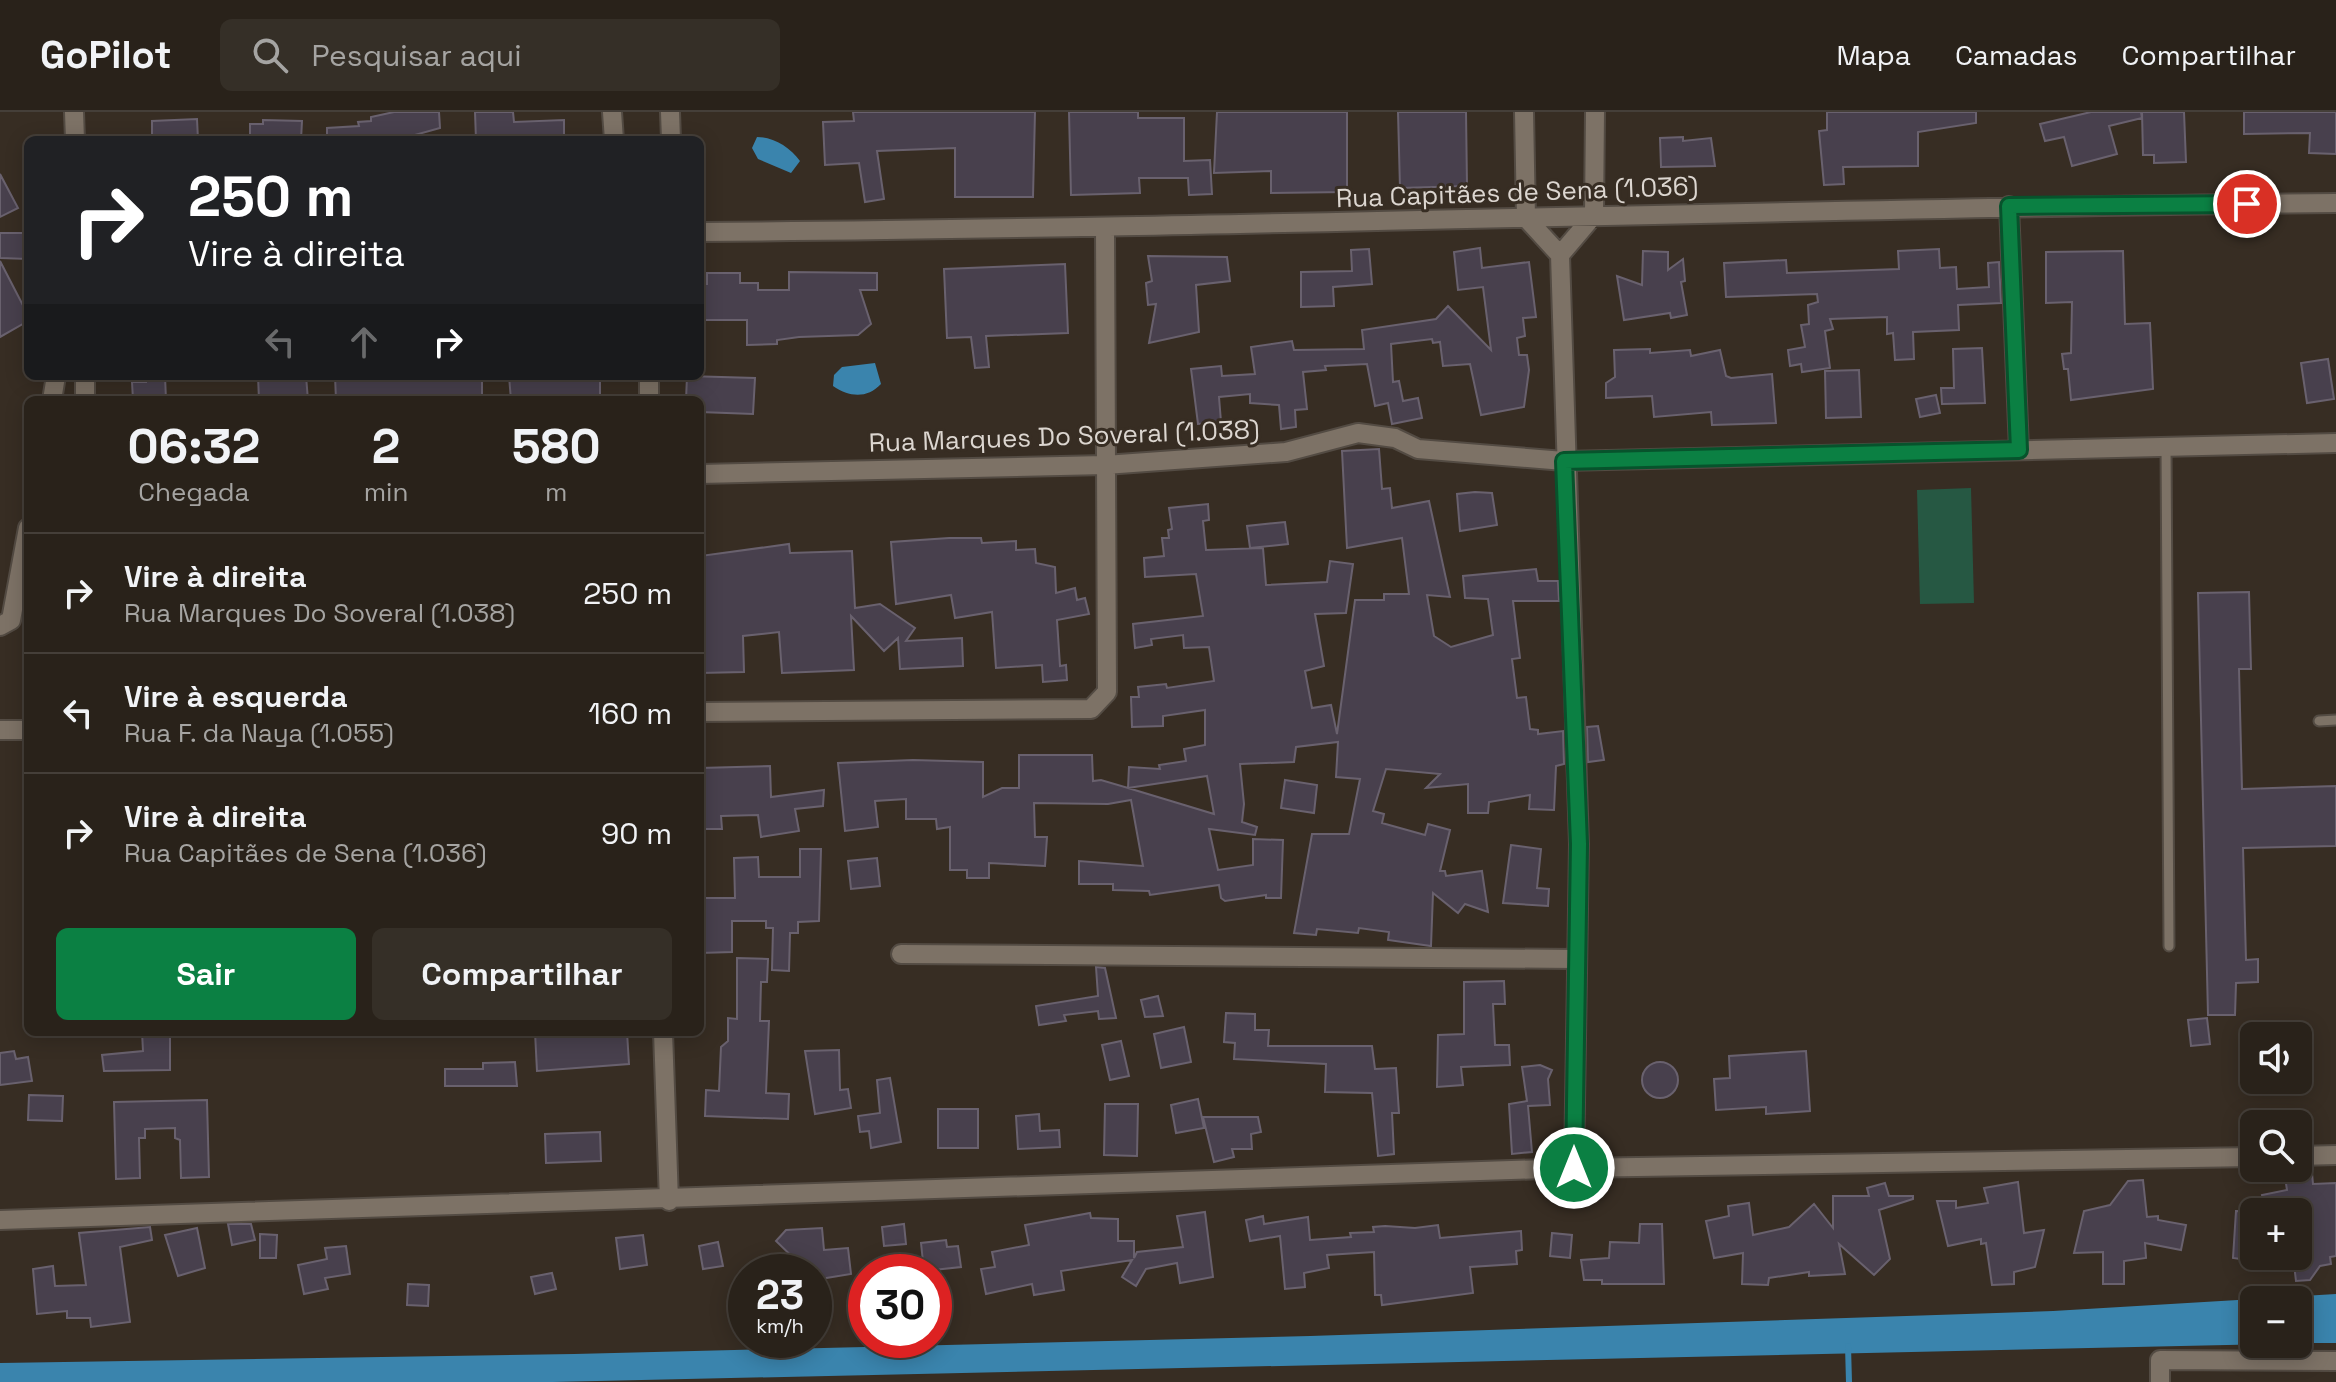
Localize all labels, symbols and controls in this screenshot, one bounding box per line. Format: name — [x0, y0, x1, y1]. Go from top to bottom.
search box — [220, 19, 780, 91]
text: GoPilot — [40, 31, 172, 79]
icon: search — [248, 33, 292, 77]
text: Pesquisar aqui — [312, 36, 522, 75]
text: Mapa — [1836, 37, 1911, 73]
text: Camadas — [1955, 37, 2078, 73]
text: Compartilhar — [2122, 37, 2296, 73]
text: 250 m — [188, 161, 353, 232]
icon: right — [56, 168, 160, 272]
street label: Rua Capitães de Sena (1.036) — [1335, 169, 1699, 215]
pin — [2213, 170, 2281, 238]
icon: arrive — [2225, 182, 2269, 226]
text: Vire à direita — [188, 231, 405, 277]
icon: left — [258, 320, 302, 364]
icon: ahead — [342, 320, 386, 364]
icon: right — [426, 320, 470, 364]
street label: Rua Marques Do Soveral (1.038) — [868, 412, 1260, 460]
text: 06:32 — [127, 416, 260, 477]
text: 2 — [372, 416, 400, 477]
text: 580 — [512, 416, 601, 477]
text: Chegada — [138, 475, 249, 509]
text: min — [364, 475, 408, 509]
text: m — [545, 475, 567, 509]
text: Vire à direita — [124, 557, 307, 596]
icon: right — [56, 571, 100, 615]
text: 250 m — [583, 574, 672, 613]
text: Rua Marques Do Soveral (1.038) — [124, 596, 515, 630]
text: Vire à esquerda — [124, 677, 348, 716]
icon: left — [56, 691, 100, 735]
text: 160 m — [588, 694, 672, 733]
text: Rua F. da Naya (1.055) — [124, 716, 394, 750]
text: Vire à direita — [124, 797, 307, 836]
icon: right — [56, 811, 100, 855]
text: 90 m — [601, 814, 672, 853]
text: Rua Capitães de Sena (1.036) — [124, 836, 487, 870]
button: Sair — [56, 928, 356, 1020]
button: Compartilhar — [372, 928, 672, 1020]
map controls — [2240, 1022, 2312, 1358]
button: sound — [2240, 1022, 2312, 1094]
button: search — [2240, 1110, 2312, 1182]
position arrow — [1532, 1126, 1616, 1210]
button: + — [2240, 1198, 2312, 1270]
speed limit sign: 30 — [848, 1254, 952, 1358]
text: 23 — [756, 1270, 804, 1321]
button: − — [2240, 1286, 2312, 1358]
text: km/h — [756, 1313, 804, 1339]

